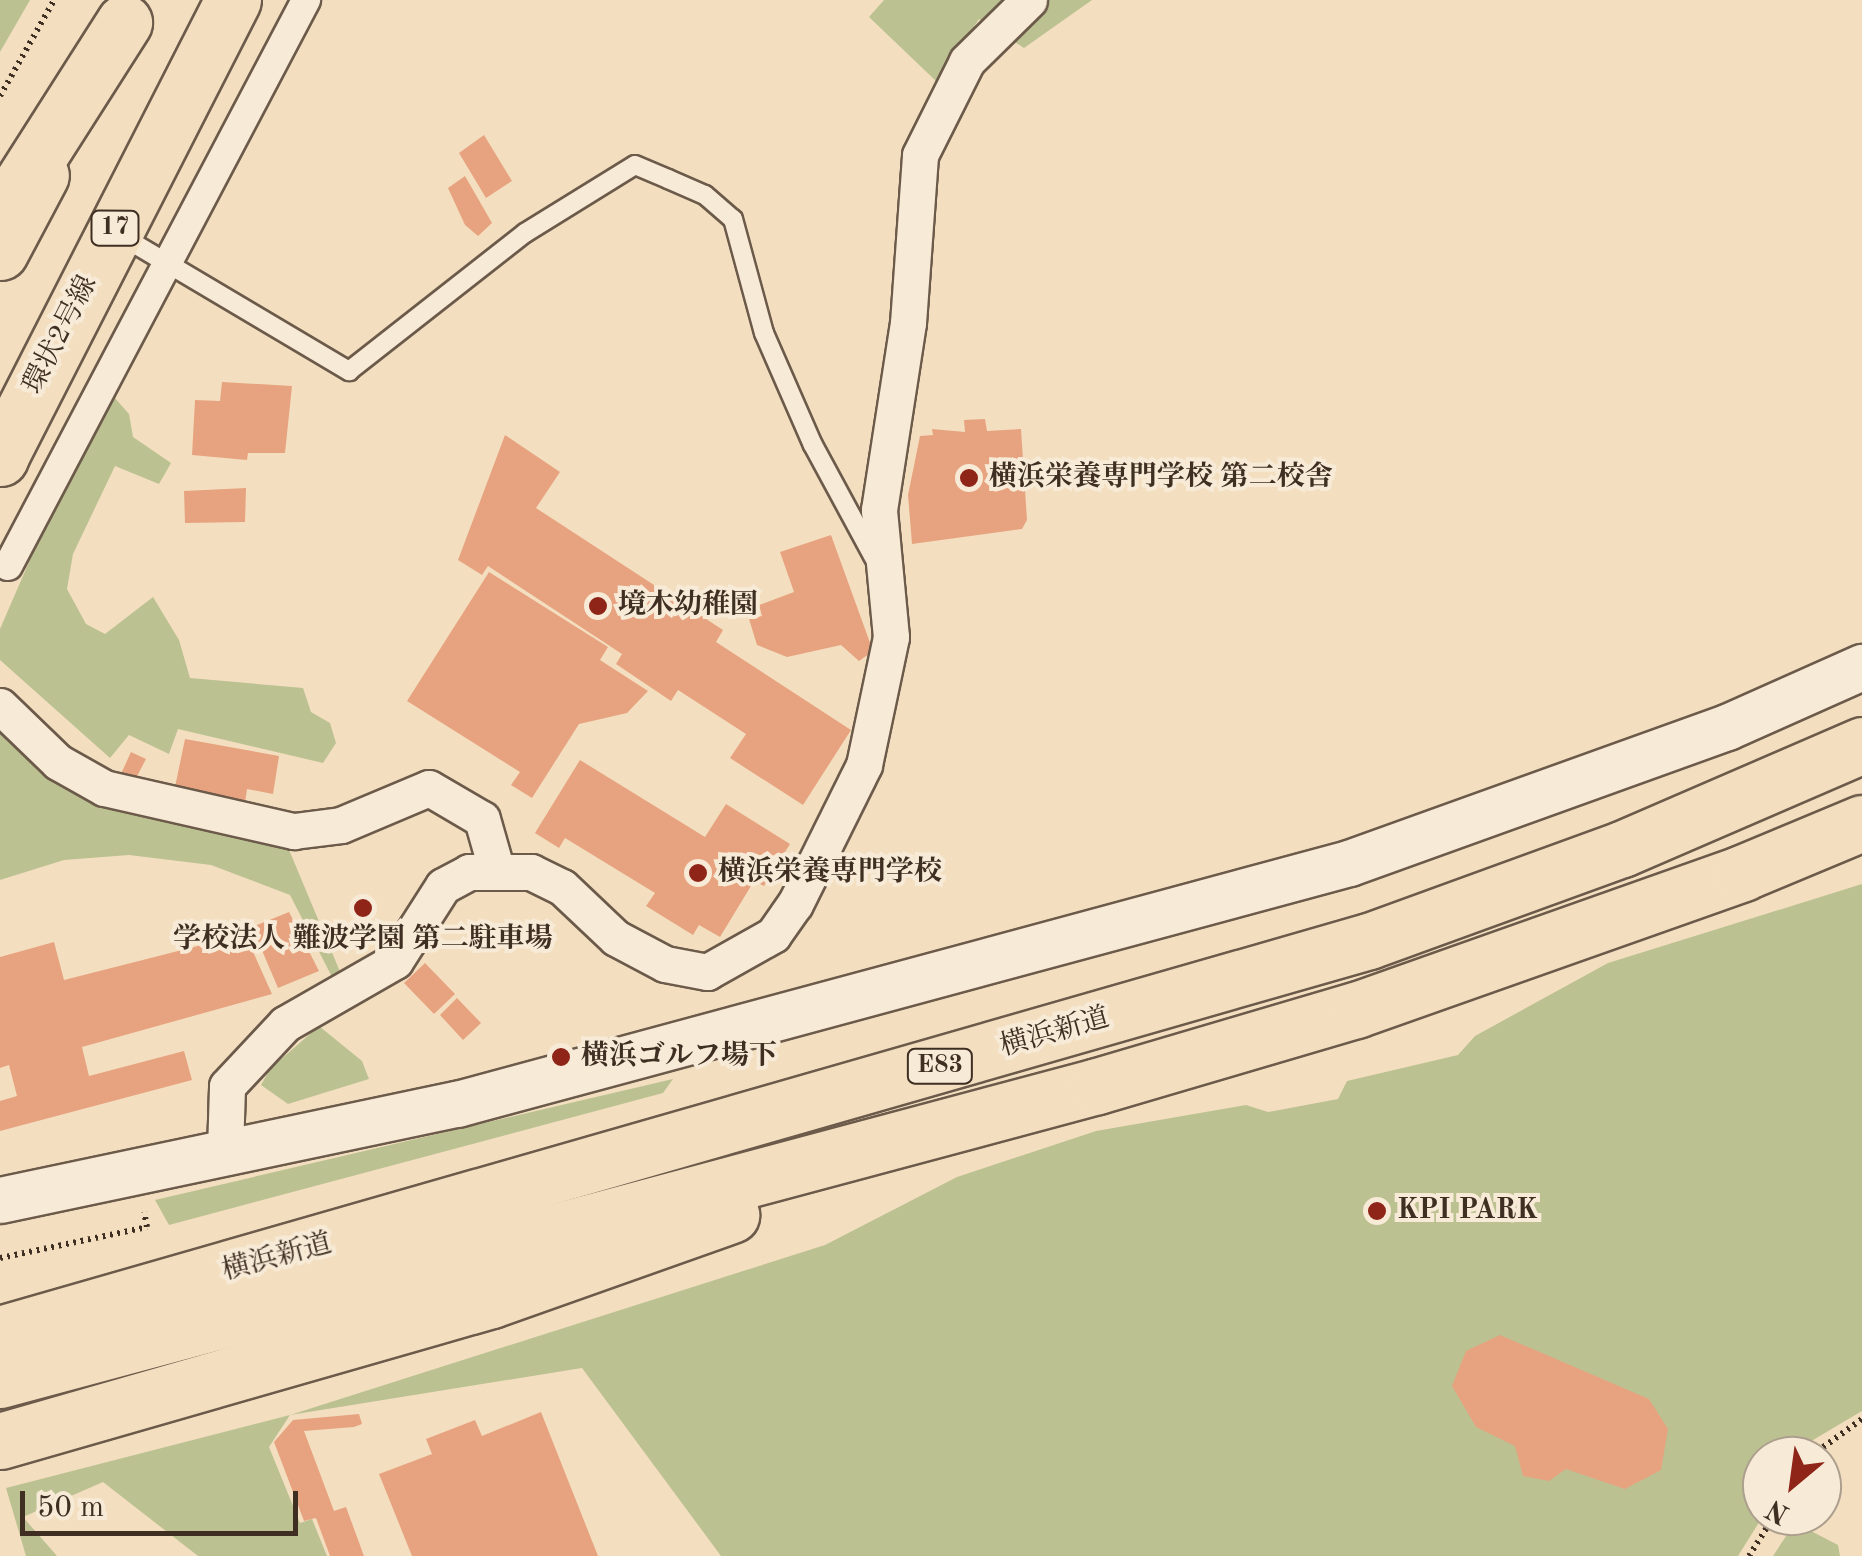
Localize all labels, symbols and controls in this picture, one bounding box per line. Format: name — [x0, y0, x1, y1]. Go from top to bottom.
road number: 17 — [90, 208, 140, 248]
street label: 環状2号線 — [17, 270, 105, 400]
place label: 横浜栄養専門学校 第二校舎 — [989, 461, 1333, 495]
marker: 横浜栄養専門学校 第二校舎 — [958, 467, 980, 489]
place label: 境木幼稚園 — [618, 589, 758, 623]
marker: 境木幼稚園 — [587, 595, 609, 617]
place label: 横浜栄養専門学校 — [718, 856, 942, 890]
marker: 横浜栄養専門学校 — [687, 862, 709, 884]
marker: 学校法人 難波学園 第二駐車場 — [352, 897, 374, 919]
place label: 学校法人 難波学園 第二駐車場 — [173, 923, 553, 957]
street label: 横浜新道 — [997, 1001, 1113, 1065]
place label: 横浜ゴルフ場下 — [581, 1040, 777, 1074]
marker: 横浜ゴルフ場下 — [550, 1046, 572, 1068]
road number: E83 — [905, 1046, 975, 1086]
place label: KPI PARK — [1397, 1194, 1538, 1228]
marker: KPI PARK — [1366, 1200, 1388, 1222]
street label: 横浜新道 — [219, 1227, 335, 1289]
north arrow — [1742, 1436, 1842, 1536]
scale bar — [25, 1471, 302, 1533]
text: 50 m — [37, 1493, 104, 1523]
text: N — [1762, 1493, 1795, 1528]

